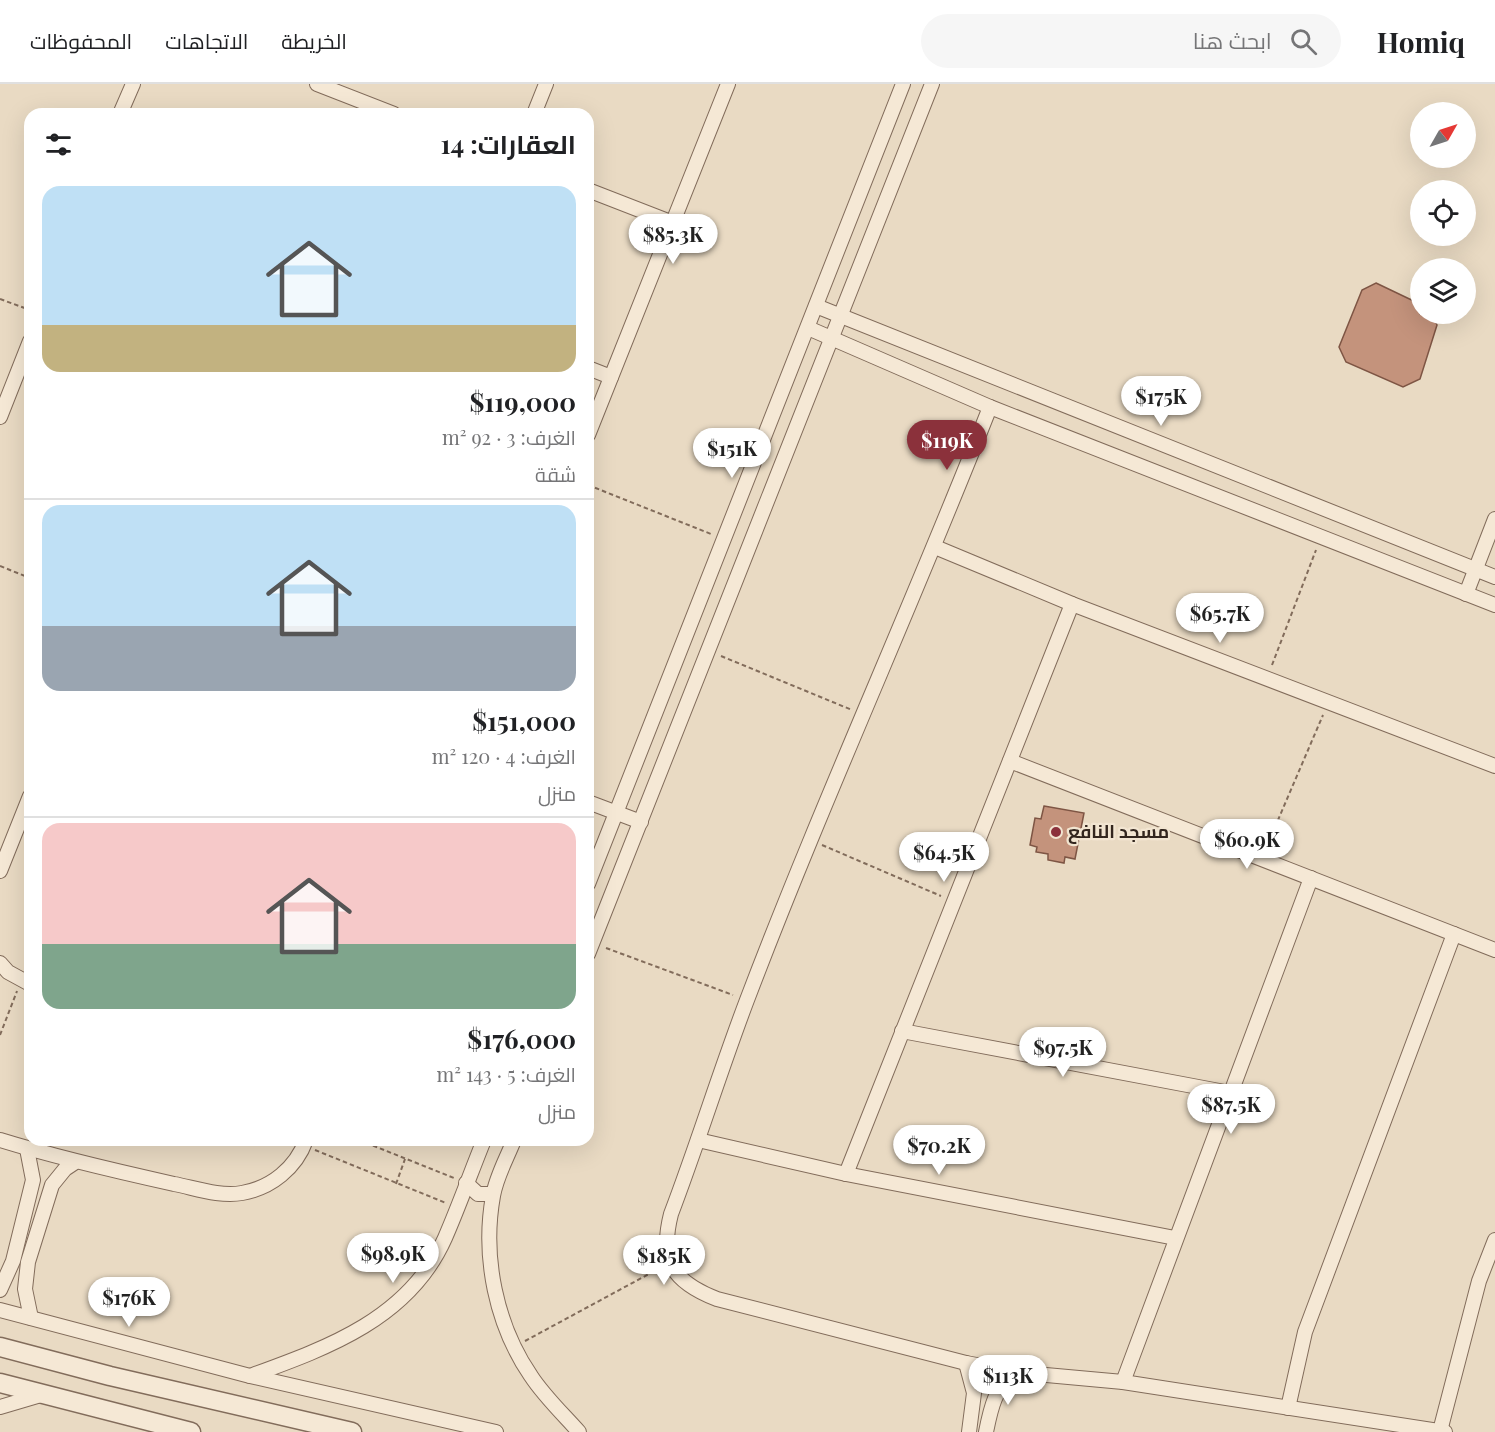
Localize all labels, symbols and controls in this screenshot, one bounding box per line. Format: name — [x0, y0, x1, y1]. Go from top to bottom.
search box — [921, 14, 1341, 68]
text: Homiq — [1377, 23, 1465, 60]
text: ابحث هنا — [1193, 25, 1272, 55]
icon: search — [1287, 25, 1320, 58]
text: المحفوظات — [30, 26, 132, 54]
text: الاتجاهات — [165, 26, 248, 54]
text: الخريطة — [281, 26, 347, 54]
north arrow — [1410, 102, 1476, 168]
map controls — [1410, 102, 1476, 324]
text: العقارات: 14 — [441, 126, 576, 161]
icon: filters — [42, 128, 75, 161]
button: locate — [1410, 180, 1476, 246]
pin: $85.3K — [624, 214, 722, 265]
text: $85.3K — [643, 220, 703, 247]
icon: home — [255, 225, 363, 333]
button: layers — [1410, 258, 1476, 324]
pin: $175K — [1119, 376, 1203, 427]
text: $175K — [1135, 382, 1187, 409]
text: $119,000 — [469, 384, 576, 419]
pin: $119K — [905, 420, 989, 471]
text: الغرف: 3 · 92 m² — [442, 423, 576, 450]
text: $119K — [921, 426, 973, 453]
pin: $151K — [690, 428, 774, 479]
text: $151K — [707, 434, 757, 461]
text: شقة — [535, 460, 576, 487]
icon: home — [255, 544, 363, 652]
pin: $65.7K — [1171, 593, 1269, 644]
text: $65.7K — [1190, 599, 1250, 626]
text: $151,000 — [472, 703, 576, 738]
text: الغرف: 4 · 120 m² — [432, 742, 576, 769]
text: منزل — [538, 779, 576, 806]
place label: مسجد النافع — [1068, 819, 1169, 844]
pin: $60.9K — [1198, 819, 1296, 870]
marker: مسجد النافع — [1049, 825, 1063, 839]
text: $60.9K — [1214, 825, 1280, 852]
pin: $64.5K — [895, 832, 993, 883]
text: $64.5K — [913, 838, 975, 865]
icon: home — [255, 862, 363, 970]
text: $176,000 — [467, 1021, 576, 1056]
pin: $97.5K — [1014, 1027, 1112, 1078]
text: $97.5K — [1033, 1033, 1093, 1060]
text: الغرف: 5 · 143 m² — [436, 1060, 576, 1087]
pin: $87.5K — [1182, 1084, 1280, 1135]
text: $87.5K — [1201, 1090, 1261, 1117]
text: منزل — [538, 1097, 576, 1124]
pin: $70.2K — [890, 1125, 988, 1176]
text: $70.2K — [907, 1131, 971, 1158]
pin: $98.9K — [344, 1233, 442, 1284]
pin: $185K — [622, 1235, 706, 1286]
text: $98.9K — [361, 1239, 425, 1266]
text: $185K — [637, 1241, 691, 1268]
pin: $176K — [87, 1277, 171, 1328]
text: $176K — [102, 1283, 156, 1310]
pin: $113K — [966, 1355, 1050, 1406]
text: $113K — [983, 1361, 1033, 1388]

